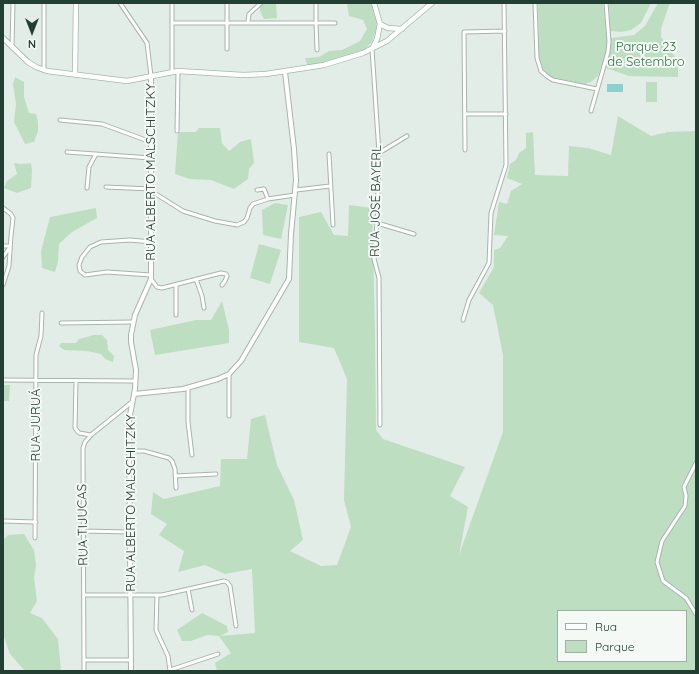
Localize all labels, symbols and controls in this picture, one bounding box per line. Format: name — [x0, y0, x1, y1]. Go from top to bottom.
north arrow — [12, 12, 52, 52]
text: N — [28, 37, 36, 51]
park label: Parque 23 de Setembro — [607, 39, 685, 70]
street label: RUA ALBERTO MALSCHITZKY — [143, 83, 159, 261]
street label: RUA JOSÉ BAYERL — [367, 145, 385, 257]
street label: RUA JURUÁ — [28, 389, 44, 461]
street label: RUA ALBERTO MALSCHITZKY — [123, 414, 139, 592]
street label: RUA TIJUCAS — [74, 484, 92, 566]
legend — [557, 610, 687, 662]
text: Rua — [595, 619, 617, 634]
text: Parque — [595, 639, 635, 654]

